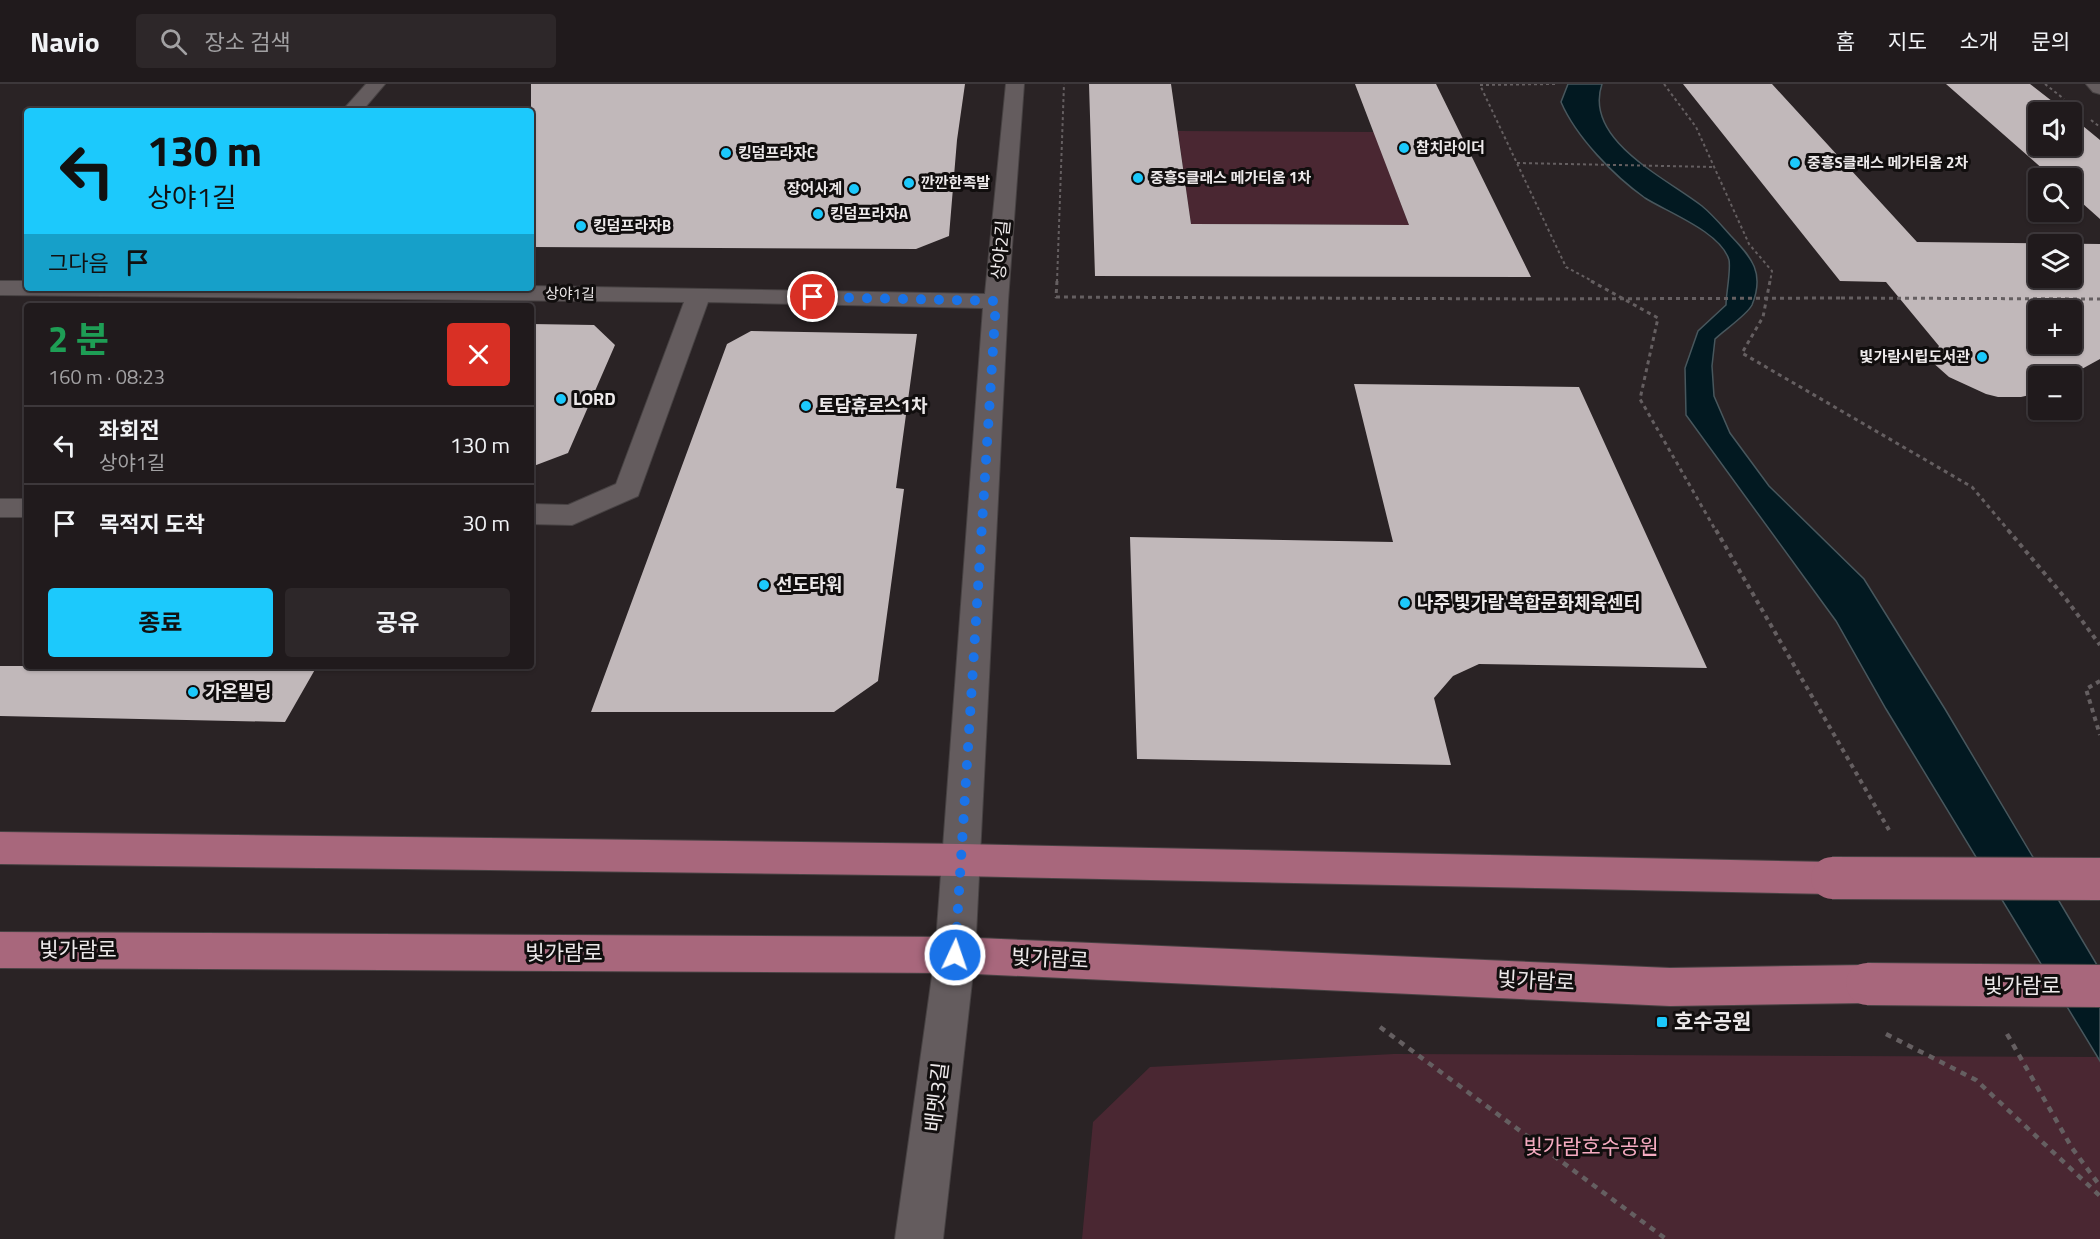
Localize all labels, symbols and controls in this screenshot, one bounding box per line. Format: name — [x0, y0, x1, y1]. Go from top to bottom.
search box — [136, 14, 556, 68]
text: Navio — [30, 20, 100, 63]
icon: search — [157, 25, 190, 58]
text: 장소 검색 — [205, 25, 290, 59]
text: 홈 — [1836, 25, 1855, 57]
text: 지도 — [1888, 25, 1927, 57]
text: 소개 — [1960, 25, 1998, 57]
text: 문의 — [2031, 25, 2070, 57]
map controls — [2028, 102, 2082, 420]
button: sound — [2028, 102, 2082, 156]
text: 130 m — [147, 118, 262, 182]
icon: left — [48, 132, 126, 210]
place label: 참치라이더 — [1416, 136, 1485, 159]
place label: 킹덤프라자C — [738, 141, 815, 164]
marker: 참치라이더 — [1397, 141, 1411, 155]
marker: 킹덤프라자C — [719, 146, 733, 160]
place label: 중흥S클래스 메가티움 2차 — [1807, 151, 1968, 174]
marker: 중흥S클래스 메가티움 2차 — [1788, 156, 1802, 170]
place label: 중흥S클래스 메가티움 1차 — [1150, 166, 1311, 189]
button: search — [2028, 168, 2082, 222]
place label: 깐깐한족발 — [921, 171, 990, 194]
marker: 중흥S클래스 메가티움 1차 — [1131, 171, 1145, 185]
text: 상야1길 — [147, 176, 237, 217]
marker: 깐깐한족발 — [902, 176, 916, 190]
place label: 장어사계 — [787, 177, 842, 200]
marker: 장어사계 — [847, 182, 861, 196]
place label: 킹덤프라자A — [830, 202, 908, 225]
marker: 킹덤프라자A — [811, 207, 825, 221]
place label: 킹덤프라자B — [593, 214, 671, 237]
marker: 킹덤프라자B — [574, 219, 588, 233]
street label: 상야2길 — [984, 219, 1017, 281]
button: layers — [2028, 234, 2082, 288]
text: 그다음 — [48, 246, 109, 280]
icon: arrive — [121, 246, 154, 279]
pin — [787, 271, 838, 322]
icon: arrive — [796, 280, 829, 313]
street label: 상야1길 — [545, 282, 595, 305]
button: + — [2028, 300, 2082, 354]
text: 2 분 — [48, 311, 109, 366]
button: close — [447, 323, 510, 386]
place label: 빛가람시립도서관 — [1860, 345, 1970, 368]
marker: 빛가람시립도서관 — [1975, 350, 1989, 364]
text: 160 m · 08:23 — [48, 361, 165, 392]
button: − — [2028, 366, 2082, 420]
place label: LORD — [573, 385, 616, 412]
marker: LORD — [554, 392, 568, 406]
place label: 토담휴로스1차 — [818, 392, 928, 419]
marker: 토담휴로스1차 — [799, 399, 813, 413]
text: 좌회전 — [99, 413, 160, 447]
text: 130 m — [450, 428, 510, 462]
icon: left — [48, 429, 81, 462]
text: 상야1길 — [99, 447, 165, 478]
text: 30 m — [462, 506, 510, 540]
icon: arrive — [48, 507, 81, 540]
text: 목적지 도착 — [99, 507, 205, 541]
place label: 선도타워 — [776, 571, 842, 598]
marker: 선도타워 — [757, 578, 771, 592]
button: 종료 — [48, 588, 273, 657]
button: 공유 — [285, 588, 510, 657]
place label: 나주 빛가람 복합문화체육센터 — [1417, 589, 1640, 616]
marker: 나주 빛가람 복합문화체육센터 — [1398, 596, 1412, 610]
place label: 가온빌딩 — [205, 678, 271, 705]
marker: 가온빌딩 — [186, 685, 200, 699]
position arrow — [923, 923, 987, 987]
street label: 빛가람로 — [39, 933, 117, 965]
street label: 빛가람로 — [525, 936, 603, 968]
street label: 빛가람로 — [1011, 940, 1089, 976]
street label: 빛가람로 — [1497, 962, 1575, 998]
street label: 빛가람로 — [1983, 969, 2061, 1001]
place label: 호수공원 — [1674, 1005, 1751, 1037]
marker: 호수공원 — [1655, 1015, 1669, 1029]
street label: 배멧3길 — [916, 1060, 956, 1133]
park label: 빛가람호수공원 — [1523, 1130, 1659, 1162]

